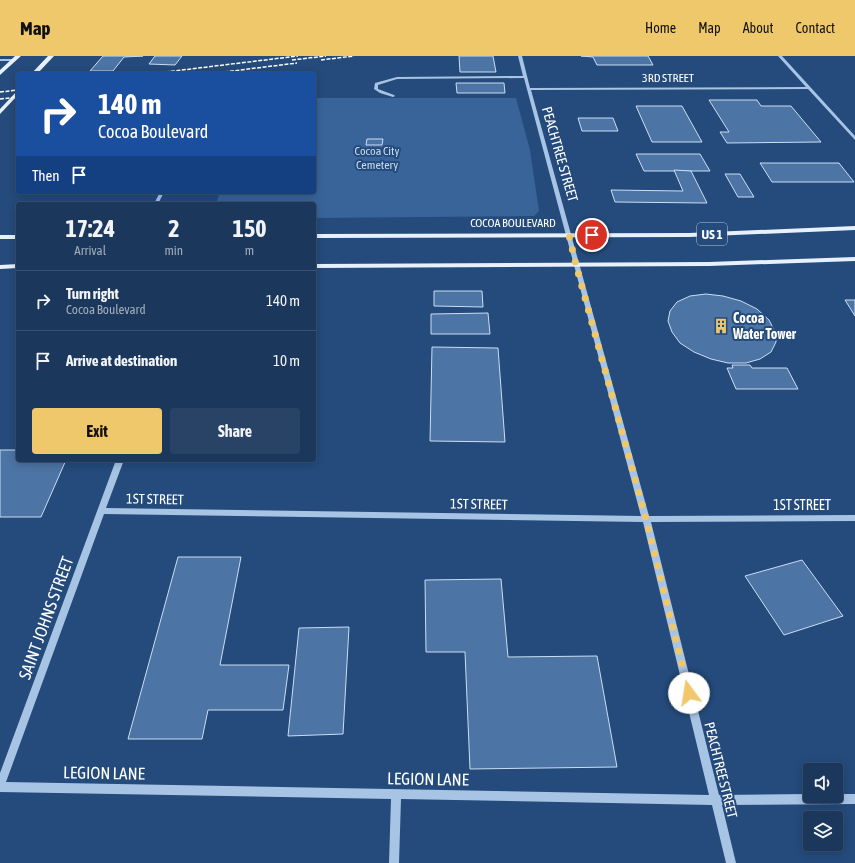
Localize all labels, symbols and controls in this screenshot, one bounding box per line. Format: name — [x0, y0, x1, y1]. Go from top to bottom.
text: Map — [20, 17, 51, 39]
text: Home — [645, 20, 676, 36]
text: Map — [698, 20, 721, 36]
text: About — [743, 20, 774, 36]
text: Contact — [796, 20, 835, 36]
street label: 3RD STREET — [642, 71, 695, 85]
icon: right — [32, 88, 84, 140]
text: 140 m — [98, 88, 161, 120]
street label: PEACHTREE STREET — [539, 105, 581, 203]
text: Cocoa Boulevard — [98, 121, 208, 142]
park label: Cocoa City Cemetery — [355, 144, 400, 172]
icon: arrive — [68, 164, 90, 186]
text: Then — [32, 167, 60, 184]
text: 17:24 — [66, 215, 115, 242]
text: 2 — [168, 215, 179, 242]
text: 150 — [233, 215, 266, 242]
street label: COCOA BOULEVARD — [470, 216, 556, 230]
pin — [575, 218, 609, 252]
road number: US 1 — [697, 223, 727, 245]
icon: arrive — [581, 224, 603, 246]
text: Arrival — [74, 243, 106, 258]
text: min — [164, 243, 183, 258]
text: m — [245, 243, 254, 258]
text: Turn right — [66, 285, 119, 302]
icon: right — [32, 290, 54, 312]
text: 140 m — [266, 292, 300, 309]
text: Cocoa Boulevard — [66, 302, 146, 317]
place label: Cocoa Water Tower — [732, 310, 797, 342]
building icon: Cocoa Water Tower — [712, 317, 730, 335]
icon: arrive — [32, 350, 54, 372]
text: Arrive at destination — [66, 352, 177, 369]
text: 10 m — [273, 352, 300, 369]
button: Exit — [32, 408, 162, 454]
button: Share — [170, 408, 300, 454]
street label: 1ST STREET — [126, 490, 184, 508]
street label: 1ST STREET — [450, 495, 508, 513]
street label: 1ST STREET — [773, 497, 831, 513]
street label: SAINT JOHNS STREET — [14, 553, 78, 682]
position arrow — [668, 672, 710, 714]
street label: PEACHTREE STREET — [701, 720, 741, 820]
street label: LEGION LANE — [63, 762, 146, 784]
map controls — [803, 763, 843, 851]
button: sound — [803, 763, 843, 803]
street label: LEGION LANE — [387, 768, 470, 790]
button: layers — [803, 811, 843, 851]

